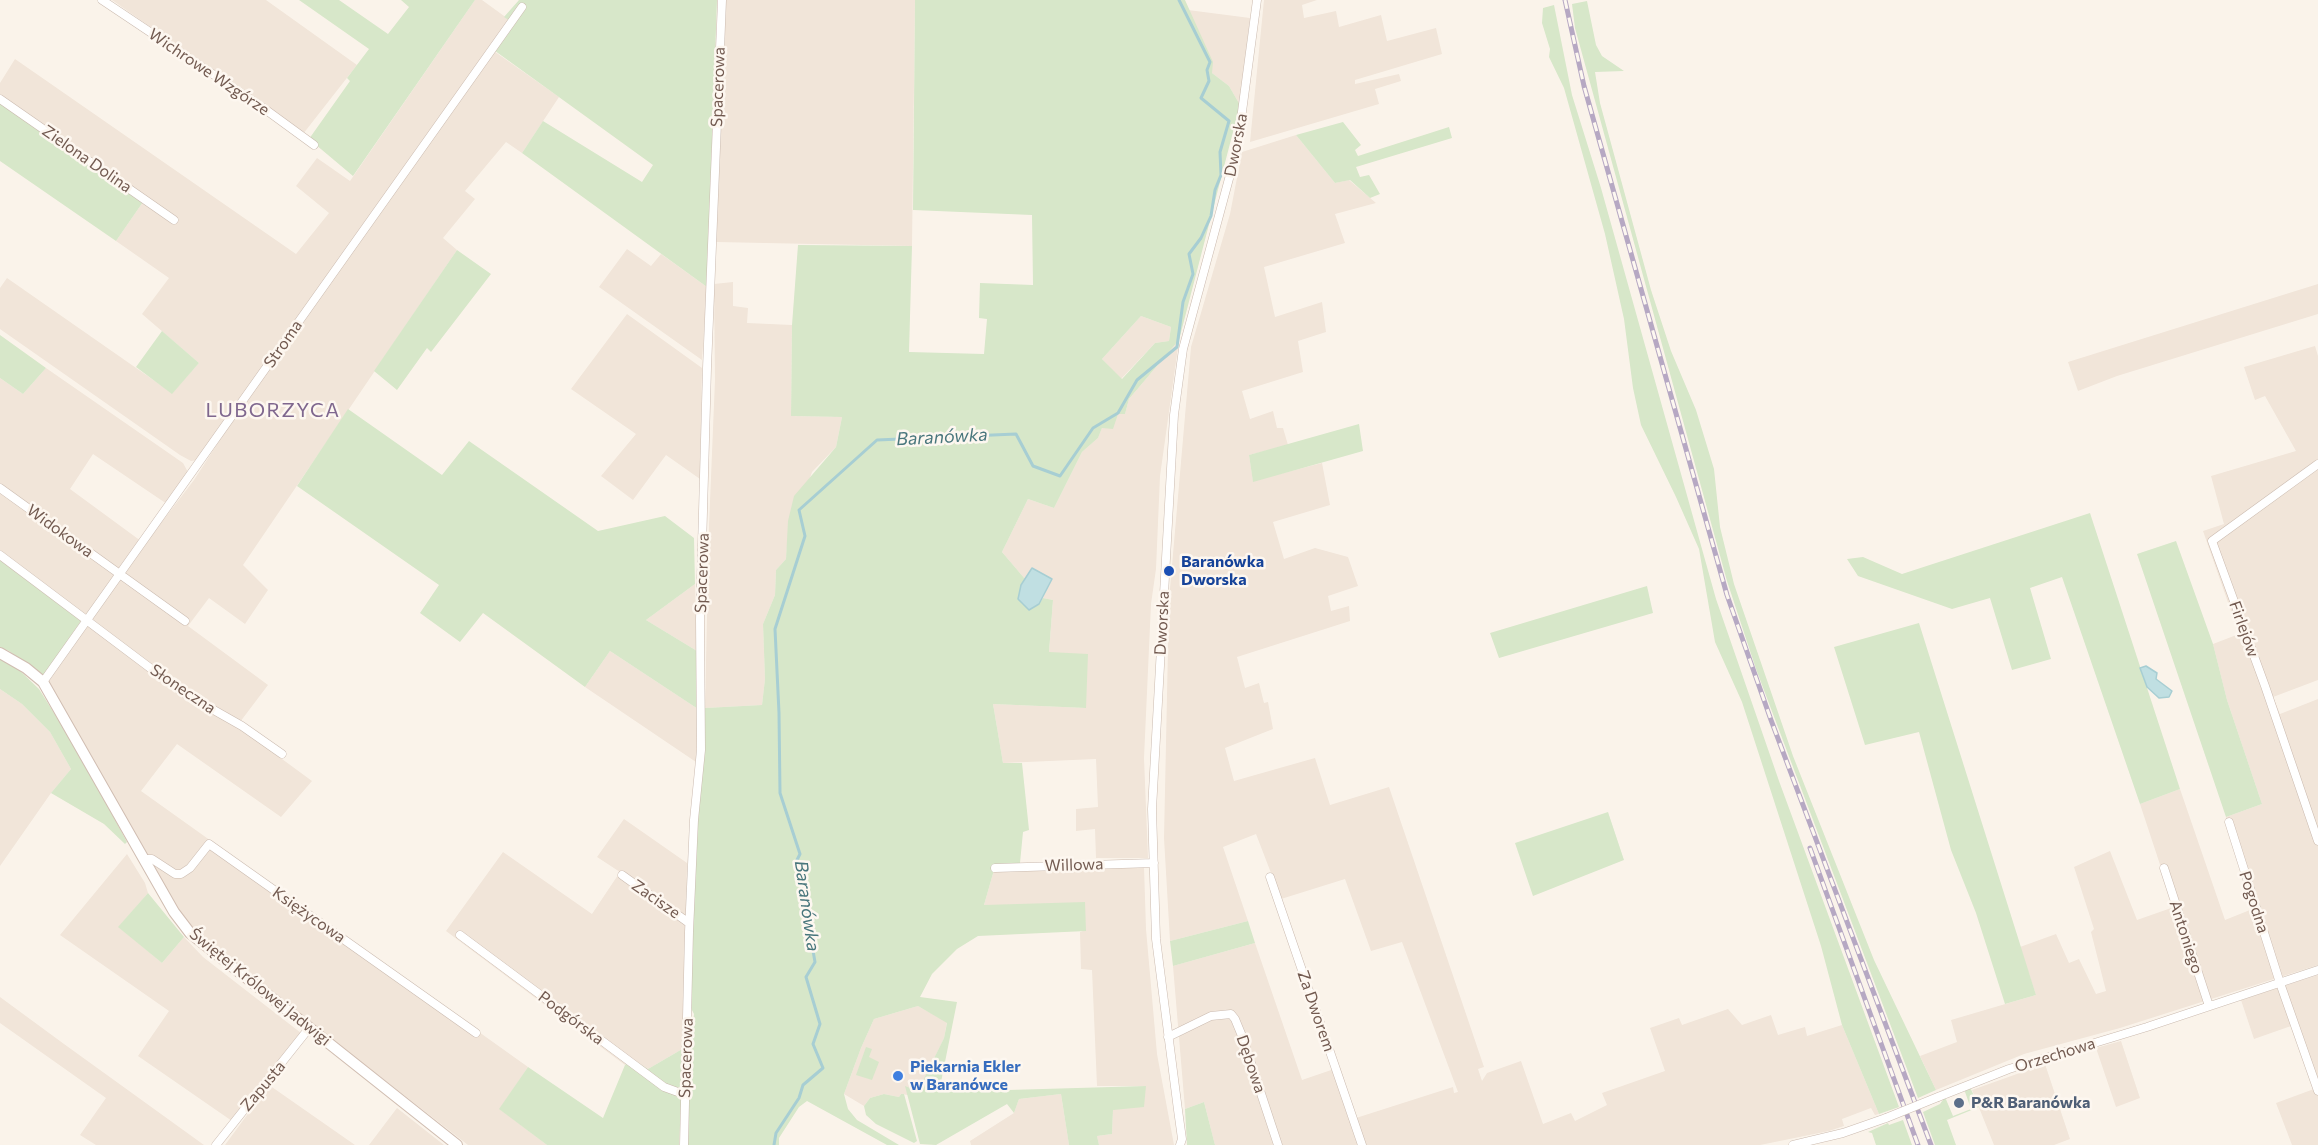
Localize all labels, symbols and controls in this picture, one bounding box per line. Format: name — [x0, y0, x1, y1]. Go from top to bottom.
street label: Wichrowe Wzgórze — [145, 24, 273, 120]
street label: Spacerowa — [707, 47, 729, 127]
street label: Dworska — [1220, 112, 1252, 178]
street label: Zielona Dolina — [39, 121, 135, 197]
street label: Stroma — [260, 316, 306, 372]
district label: LUBORZYCA — [205, 398, 341, 422]
water label: Baranówka — [896, 424, 988, 450]
street label: Widokowa — [23, 500, 97, 562]
street label: Spacerowa — [691, 533, 713, 613]
place label: Baranówka Dworska — [1181, 552, 1264, 590]
marker: Baranówka Dworska — [1162, 564, 1176, 578]
street label: Dworska — [1151, 590, 1173, 656]
street label: Firlejów — [2225, 598, 2263, 660]
street label: Słoneczna — [147, 660, 219, 718]
street label: Willowa — [1044, 854, 1104, 876]
water label: Baranówka — [790, 859, 824, 953]
street label: Pogodna — [2235, 869, 2273, 935]
street label: Zacisze — [628, 875, 684, 923]
street label: Księżycowa — [269, 883, 349, 947]
street label: Antoniego — [2165, 898, 2207, 976]
street label: Świętej Królowej Jadwigi — [186, 924, 334, 1050]
street label: Za Dworem — [1293, 968, 1339, 1054]
street label: Podgórska — [534, 987, 608, 1049]
street label: Spacerowa — [675, 1018, 697, 1098]
street label: Dębowa — [1232, 1033, 1270, 1095]
street label: Orzechowa — [2012, 1034, 2098, 1076]
street label: Zapusta — [236, 1057, 290, 1115]
place label: Piekarnia Ekler w Baranówce — [910, 1057, 1021, 1095]
marker: Piekarnia Ekler w Baranówce — [891, 1069, 905, 1083]
place label: P&R Baranówka — [1971, 1093, 2091, 1113]
marker: P&R Baranówka — [1952, 1096, 1966, 1110]

